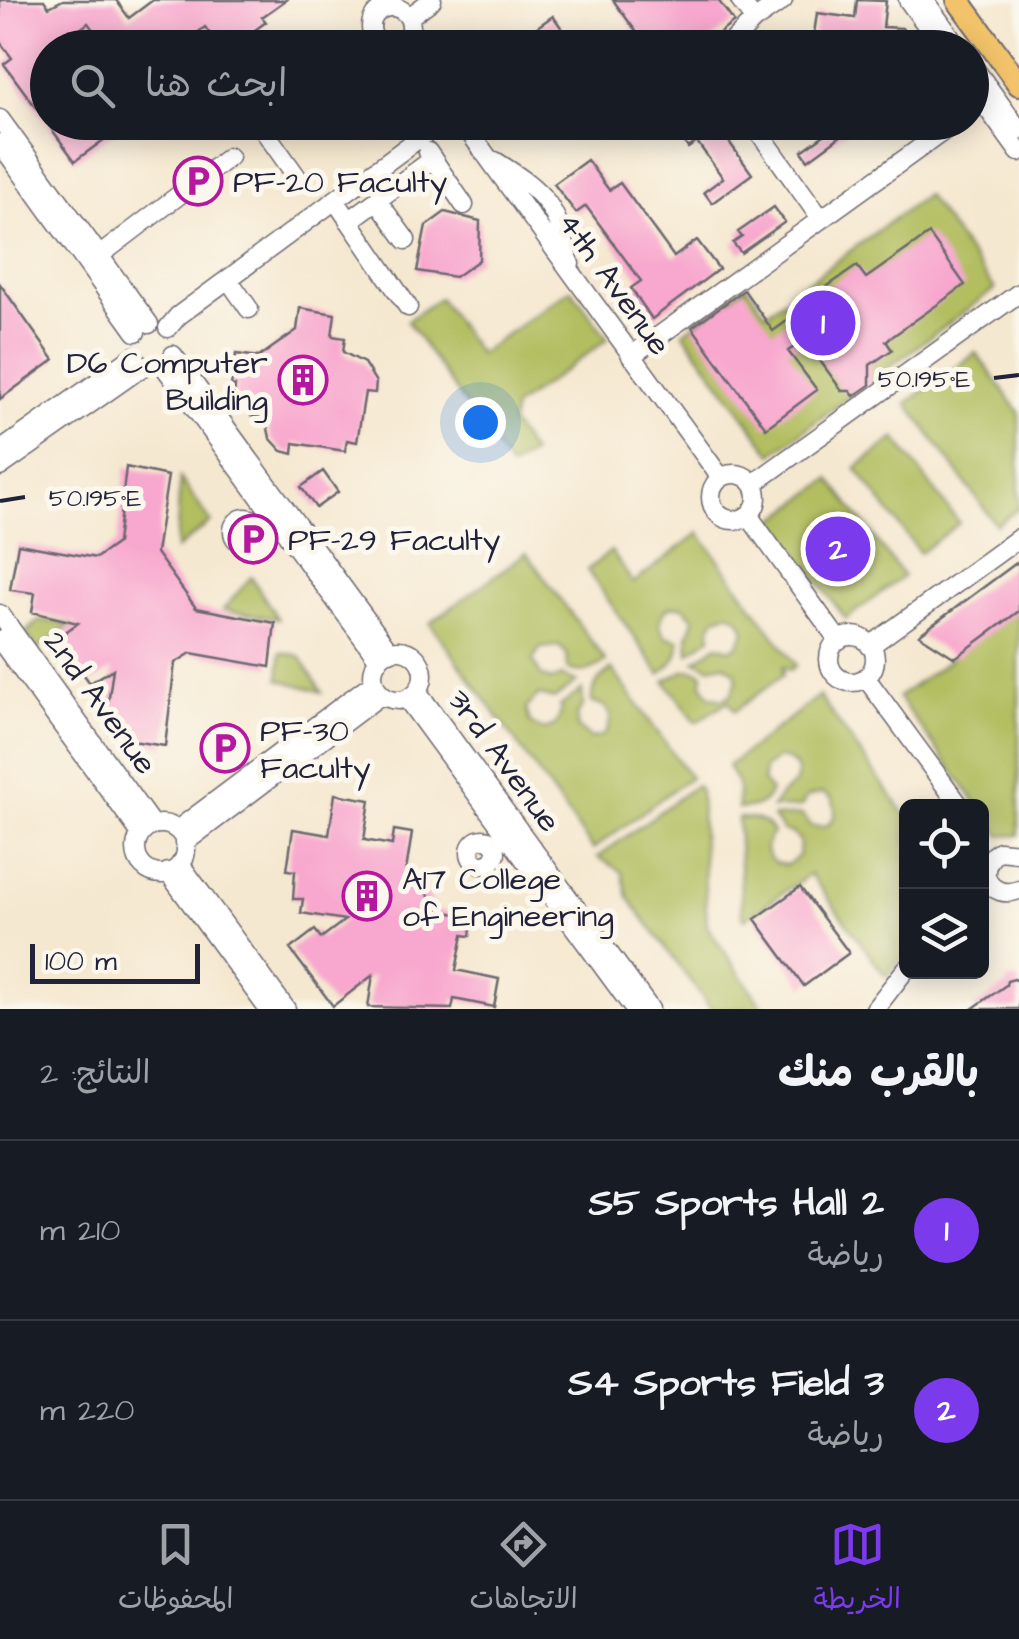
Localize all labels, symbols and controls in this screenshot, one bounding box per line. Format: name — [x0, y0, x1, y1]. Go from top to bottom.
search box — [30, 30, 989, 140]
icon: search — [65, 58, 120, 113]
text: ابحث هنا — [145, 59, 287, 111]
parking icon: PF-20 Faculty — [172, 155, 224, 207]
place label: PF-20 Faculty — [233, 160, 447, 205]
street label: 4th Avenue — [546, 203, 681, 365]
pin: 1 — [790, 286, 856, 360]
place label: D6 Computer Building — [67, 341, 268, 423]
building icon: D6 Computer Building — [277, 354, 329, 406]
text: 50.195°E — [878, 362, 970, 397]
your location — [455, 397, 506, 448]
text: 50.195°E — [49, 481, 141, 516]
pin: 2 — [806, 512, 870, 586]
parking icon: PF-29 Faculty — [227, 513, 279, 565]
place label: PF-29 Faculty — [288, 518, 500, 563]
street label: 2nd Avenue — [32, 622, 167, 784]
street label: 3rd Avenue — [436, 680, 571, 842]
place label: PF-30 Faculty — [260, 709, 370, 791]
parking icon: PF-30 Faculty — [199, 722, 251, 774]
map controls — [899, 799, 989, 979]
button: locate — [899, 799, 989, 889]
place label: A17 College of Engineering — [402, 857, 614, 939]
building icon: A17 College of Engineering — [341, 870, 393, 922]
button: layers — [899, 889, 989, 979]
scale bar — [30, 939, 200, 984]
text: 100 m — [45, 942, 117, 981]
text: بالقرب منك — [778, 1045, 979, 1103]
text: النتائج: 2 — [40, 1051, 150, 1096]
text: S5 Sports Hall 2 — [589, 1178, 884, 1230]
text: 210 m — [40, 1208, 120, 1253]
text: 1 — [944, 1208, 949, 1253]
text: رياضة — [807, 1233, 884, 1278]
text: S4 Sports Field 3 — [568, 1358, 884, 1410]
text: 220 m — [40, 1388, 135, 1433]
text: 2 — [937, 1388, 956, 1433]
text: رياضة — [807, 1413, 884, 1458]
tab: المحفوظات — [118, 1517, 233, 1623]
tab: الاتجاهات — [469, 1517, 578, 1623]
tab: الخريطة — [814, 1517, 901, 1623]

